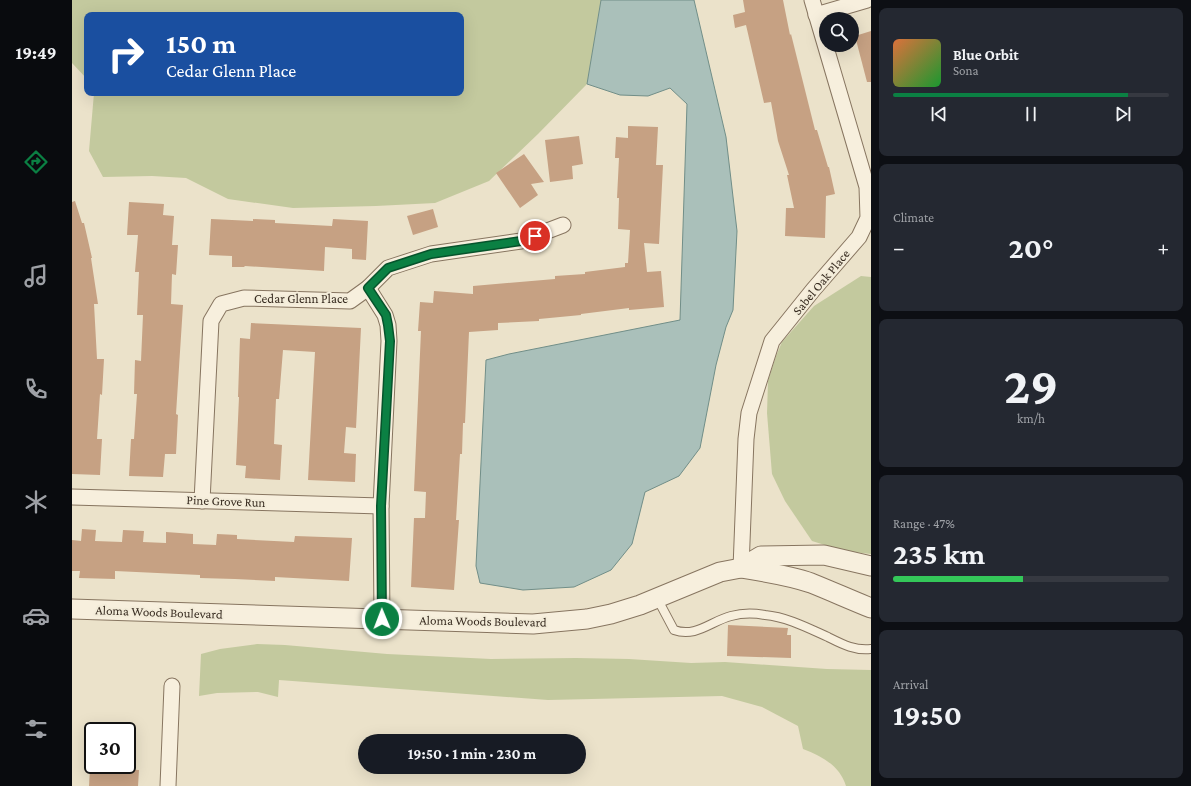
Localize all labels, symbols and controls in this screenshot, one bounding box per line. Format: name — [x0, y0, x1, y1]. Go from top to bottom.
map controls — [819, 12, 859, 52]
button: search — [819, 12, 859, 52]
icon: right — [100, 28, 152, 80]
text: 150 m — [166, 28, 236, 59]
text: 19:49 — [15, 43, 57, 63]
text: Blue Orbit — [953, 47, 1019, 63]
text: Cedar Glenn Place — [166, 61, 296, 81]
text: Sona — [953, 63, 979, 78]
icon: previous — [928, 103, 950, 125]
icon: pause — [1020, 103, 1042, 125]
icon: next — [1112, 103, 1134, 125]
icon: directions — [22, 148, 50, 176]
text: Climate — [893, 210, 934, 225]
pin — [518, 219, 552, 253]
icon: arrive — [524, 225, 546, 247]
text: 20° — [1008, 231, 1054, 264]
text: − — [893, 235, 905, 260]
text: + — [1157, 235, 1169, 260]
street label: Sabel Oak Place — [789, 246, 853, 318]
icon: music — [22, 262, 50, 290]
street label: Cedar Glenn Place — [254, 291, 348, 306]
text: 29 — [1004, 356, 1058, 414]
icon: phone — [22, 375, 50, 403]
text: km/h — [1017, 411, 1045, 426]
icon: climate — [22, 488, 50, 516]
street label: Pine Grove Run — [186, 492, 266, 510]
text: Range · 47% — [893, 516, 955, 531]
text: 235 km — [893, 537, 985, 570]
position arrow — [361, 598, 403, 640]
icon: car — [22, 602, 50, 630]
street label: Aloma Woods Boulevard — [95, 602, 223, 622]
street label: Aloma Woods Boulevard — [419, 612, 547, 630]
text: Arrival — [893, 677, 928, 692]
text: 19:50 — [893, 698, 962, 731]
icon: filters — [22, 715, 50, 743]
speed limit sign: 30 — [84, 722, 136, 774]
text: 19:50 · 1 min · 230 m — [408, 746, 536, 762]

